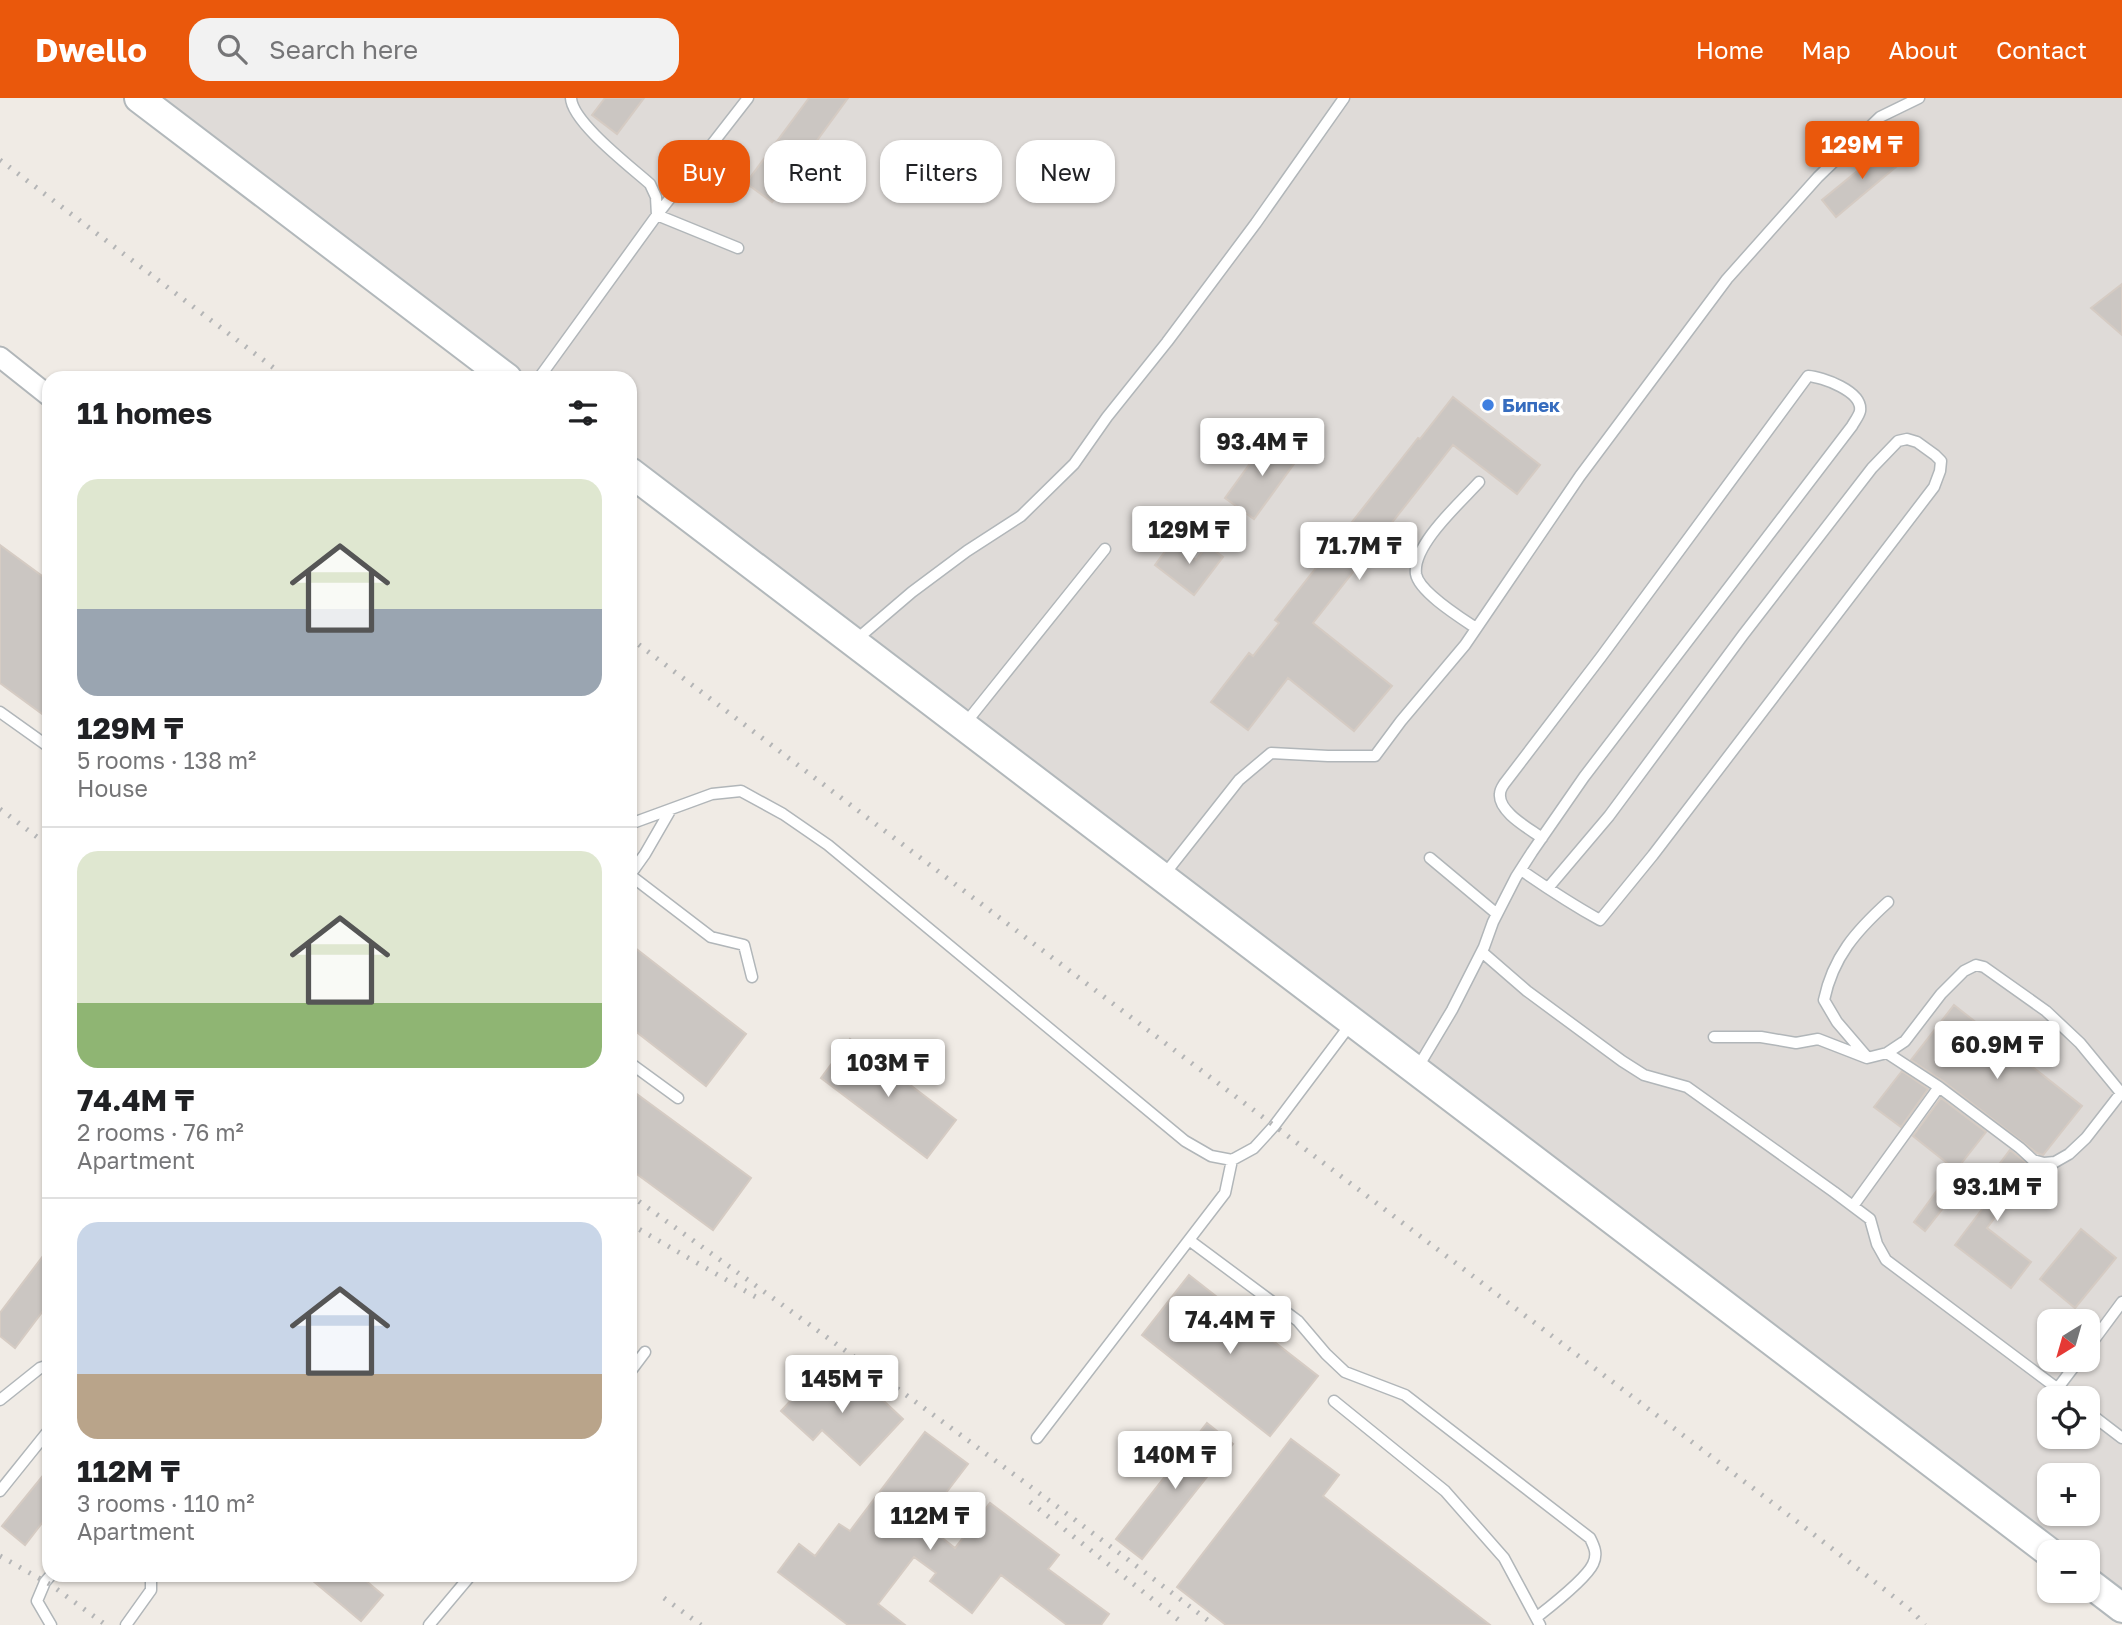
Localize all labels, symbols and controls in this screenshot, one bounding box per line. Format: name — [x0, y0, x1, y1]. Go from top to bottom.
search box — [189, 18, 679, 81]
text: Dwello — [35, 30, 147, 69]
icon: search — [213, 30, 251, 68]
text: Search here — [269, 34, 418, 65]
text: Home — [1696, 35, 1764, 64]
text: Map — [1802, 35, 1851, 64]
text: About — [1889, 35, 1958, 64]
text: Contact — [1996, 35, 2087, 64]
pin: 129M ₸ — [1805, 122, 1919, 181]
text: 129M ₸ — [1821, 130, 1903, 158]
chip: Buy — [658, 140, 750, 203]
chip: Rent — [764, 140, 866, 203]
chip: Filters — [880, 140, 1002, 203]
chip: New — [1016, 140, 1115, 203]
place label: Бипек — [1502, 393, 1560, 416]
icon: filters — [564, 394, 602, 432]
text: 11 homes — [77, 395, 212, 431]
marker: Бипек — [1480, 397, 1496, 413]
pin: 93.4M ₸ — [1197, 418, 1327, 478]
text: 93.4M ₸ — [1216, 427, 1308, 455]
pin: 129M ₸ — [1132, 506, 1246, 566]
text: 129M ₸ — [1148, 515, 1230, 543]
pin: 71.7M ₸ — [1294, 522, 1424, 582]
icon: home — [277, 525, 403, 651]
text: 71.7M ₸ — [1316, 531, 1402, 559]
text: 129M ₸ — [77, 710, 184, 746]
text: 5 rooms · 138 m² — [77, 746, 256, 774]
text: House — [77, 774, 148, 802]
icon: home — [277, 897, 403, 1023]
pin: 60.9M ₸ — [1932, 1021, 2062, 1081]
text: 60.9M ₸ — [1951, 1030, 2043, 1058]
pin: 103M ₸ — [831, 1040, 945, 1099]
text: 103M ₸ — [847, 1048, 929, 1076]
text: 74.4M ₸ — [77, 1082, 194, 1118]
text: 2 rooms · 76 m² — [77, 1118, 244, 1146]
text: Apartment — [77, 1146, 195, 1174]
pin: 93.1M ₸ — [1932, 1164, 2062, 1223]
text: 93.1M ₸ — [1952, 1172, 2042, 1200]
icon: home — [277, 1268, 403, 1394]
pin: 74.4M ₸ — [1165, 1296, 1295, 1356]
text: 74.4M ₸ — [1185, 1305, 1275, 1333]
north arrow — [2037, 1309, 2100, 1372]
map controls — [2037, 1309, 2100, 1603]
pin: 145M ₸ — [785, 1356, 899, 1415]
text: 145M ₸ — [801, 1364, 883, 1392]
button: locate — [2037, 1386, 2100, 1449]
pin: 140M ₸ — [1118, 1432, 1232, 1491]
text: 140M ₸ — [1134, 1440, 1216, 1468]
text: 112M ₸ — [77, 1453, 180, 1489]
button: + — [2037, 1463, 2100, 1526]
text: 3 rooms · 110 m² — [77, 1489, 254, 1517]
pin: 112M ₸ — [873, 1492, 987, 1552]
text: 112M ₸ — [891, 1501, 969, 1529]
text: Apartment — [77, 1517, 195, 1545]
button: − — [2037, 1540, 2100, 1603]

